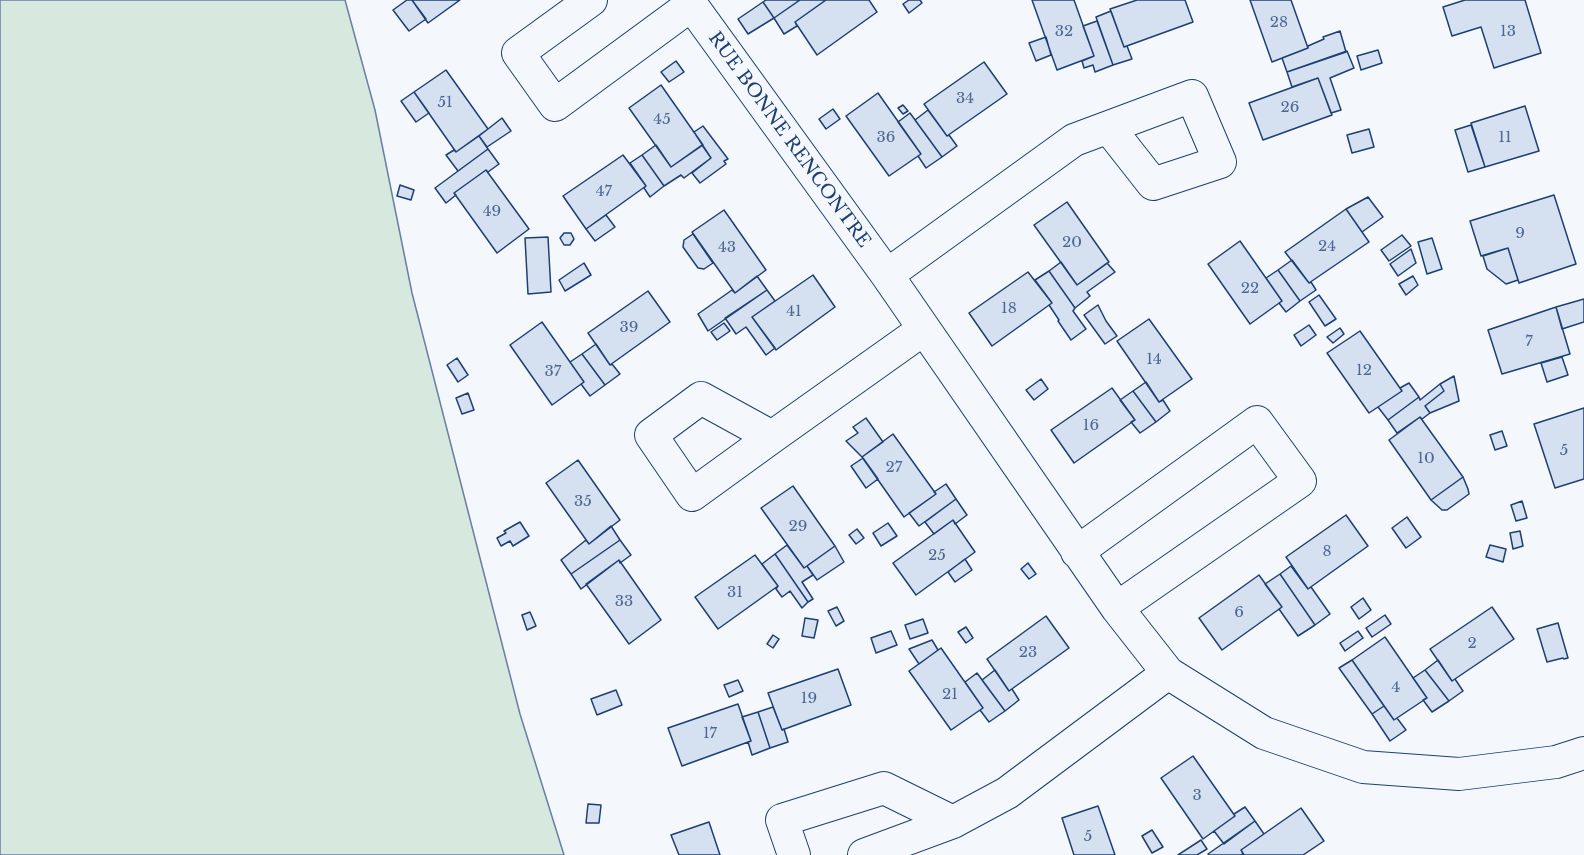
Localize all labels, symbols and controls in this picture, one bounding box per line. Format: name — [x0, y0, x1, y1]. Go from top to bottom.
house number: 28 — [1270, 14, 1288, 32]
house number: 32 — [1055, 23, 1073, 41]
house number: 13 — [1500, 23, 1516, 41]
street label: RUE BONNE RENCONTRE — [703, 28, 875, 252]
house number: 34 — [956, 90, 974, 108]
house number: 51 — [437, 94, 453, 112]
house number: 26 — [1281, 99, 1299, 117]
house number: 45 — [653, 111, 671, 129]
house number: 36 — [877, 129, 895, 147]
house number: 11 — [1498, 129, 1512, 147]
house number: 47 — [596, 183, 612, 201]
house number: 49 — [483, 203, 501, 221]
house number: 9 — [1515, 225, 1525, 243]
house number: 20 — [1062, 234, 1082, 252]
house number: 24 — [1318, 238, 1336, 256]
house number: 43 — [718, 239, 736, 257]
house number: 22 — [1241, 280, 1259, 298]
house number: 18 — [1001, 300, 1017, 318]
house number: 41 — [786, 303, 802, 321]
house number: 39 — [620, 319, 638, 337]
house number: 7 — [1525, 333, 1533, 351]
house number: 14 — [1146, 351, 1162, 369]
house number: 12 — [1356, 362, 1372, 380]
house number: 37 — [545, 363, 561, 381]
house number: 16 — [1083, 417, 1099, 435]
house number: 5 — [1560, 442, 1568, 460]
house number: 10 — [1417, 450, 1435, 468]
house number: 27 — [886, 459, 902, 477]
house number: 35 — [574, 493, 592, 511]
house number: 29 — [789, 518, 807, 536]
house number: 8 — [1322, 543, 1332, 561]
house number: 25 — [928, 547, 946, 565]
house number: 31 — [727, 584, 743, 602]
house number: 33 — [615, 593, 633, 611]
house number: 6 — [1234, 604, 1244, 622]
house number: 2 — [1467, 635, 1477, 653]
house number: 23 — [1019, 644, 1037, 662]
house number: 4 — [1392, 679, 1400, 697]
house number: 21 — [942, 686, 958, 704]
house number: 19 — [801, 690, 817, 708]
house number: 17 — [703, 725, 717, 743]
house number: 3 — [1192, 787, 1202, 805]
house number: 5 — [1084, 828, 1092, 846]

